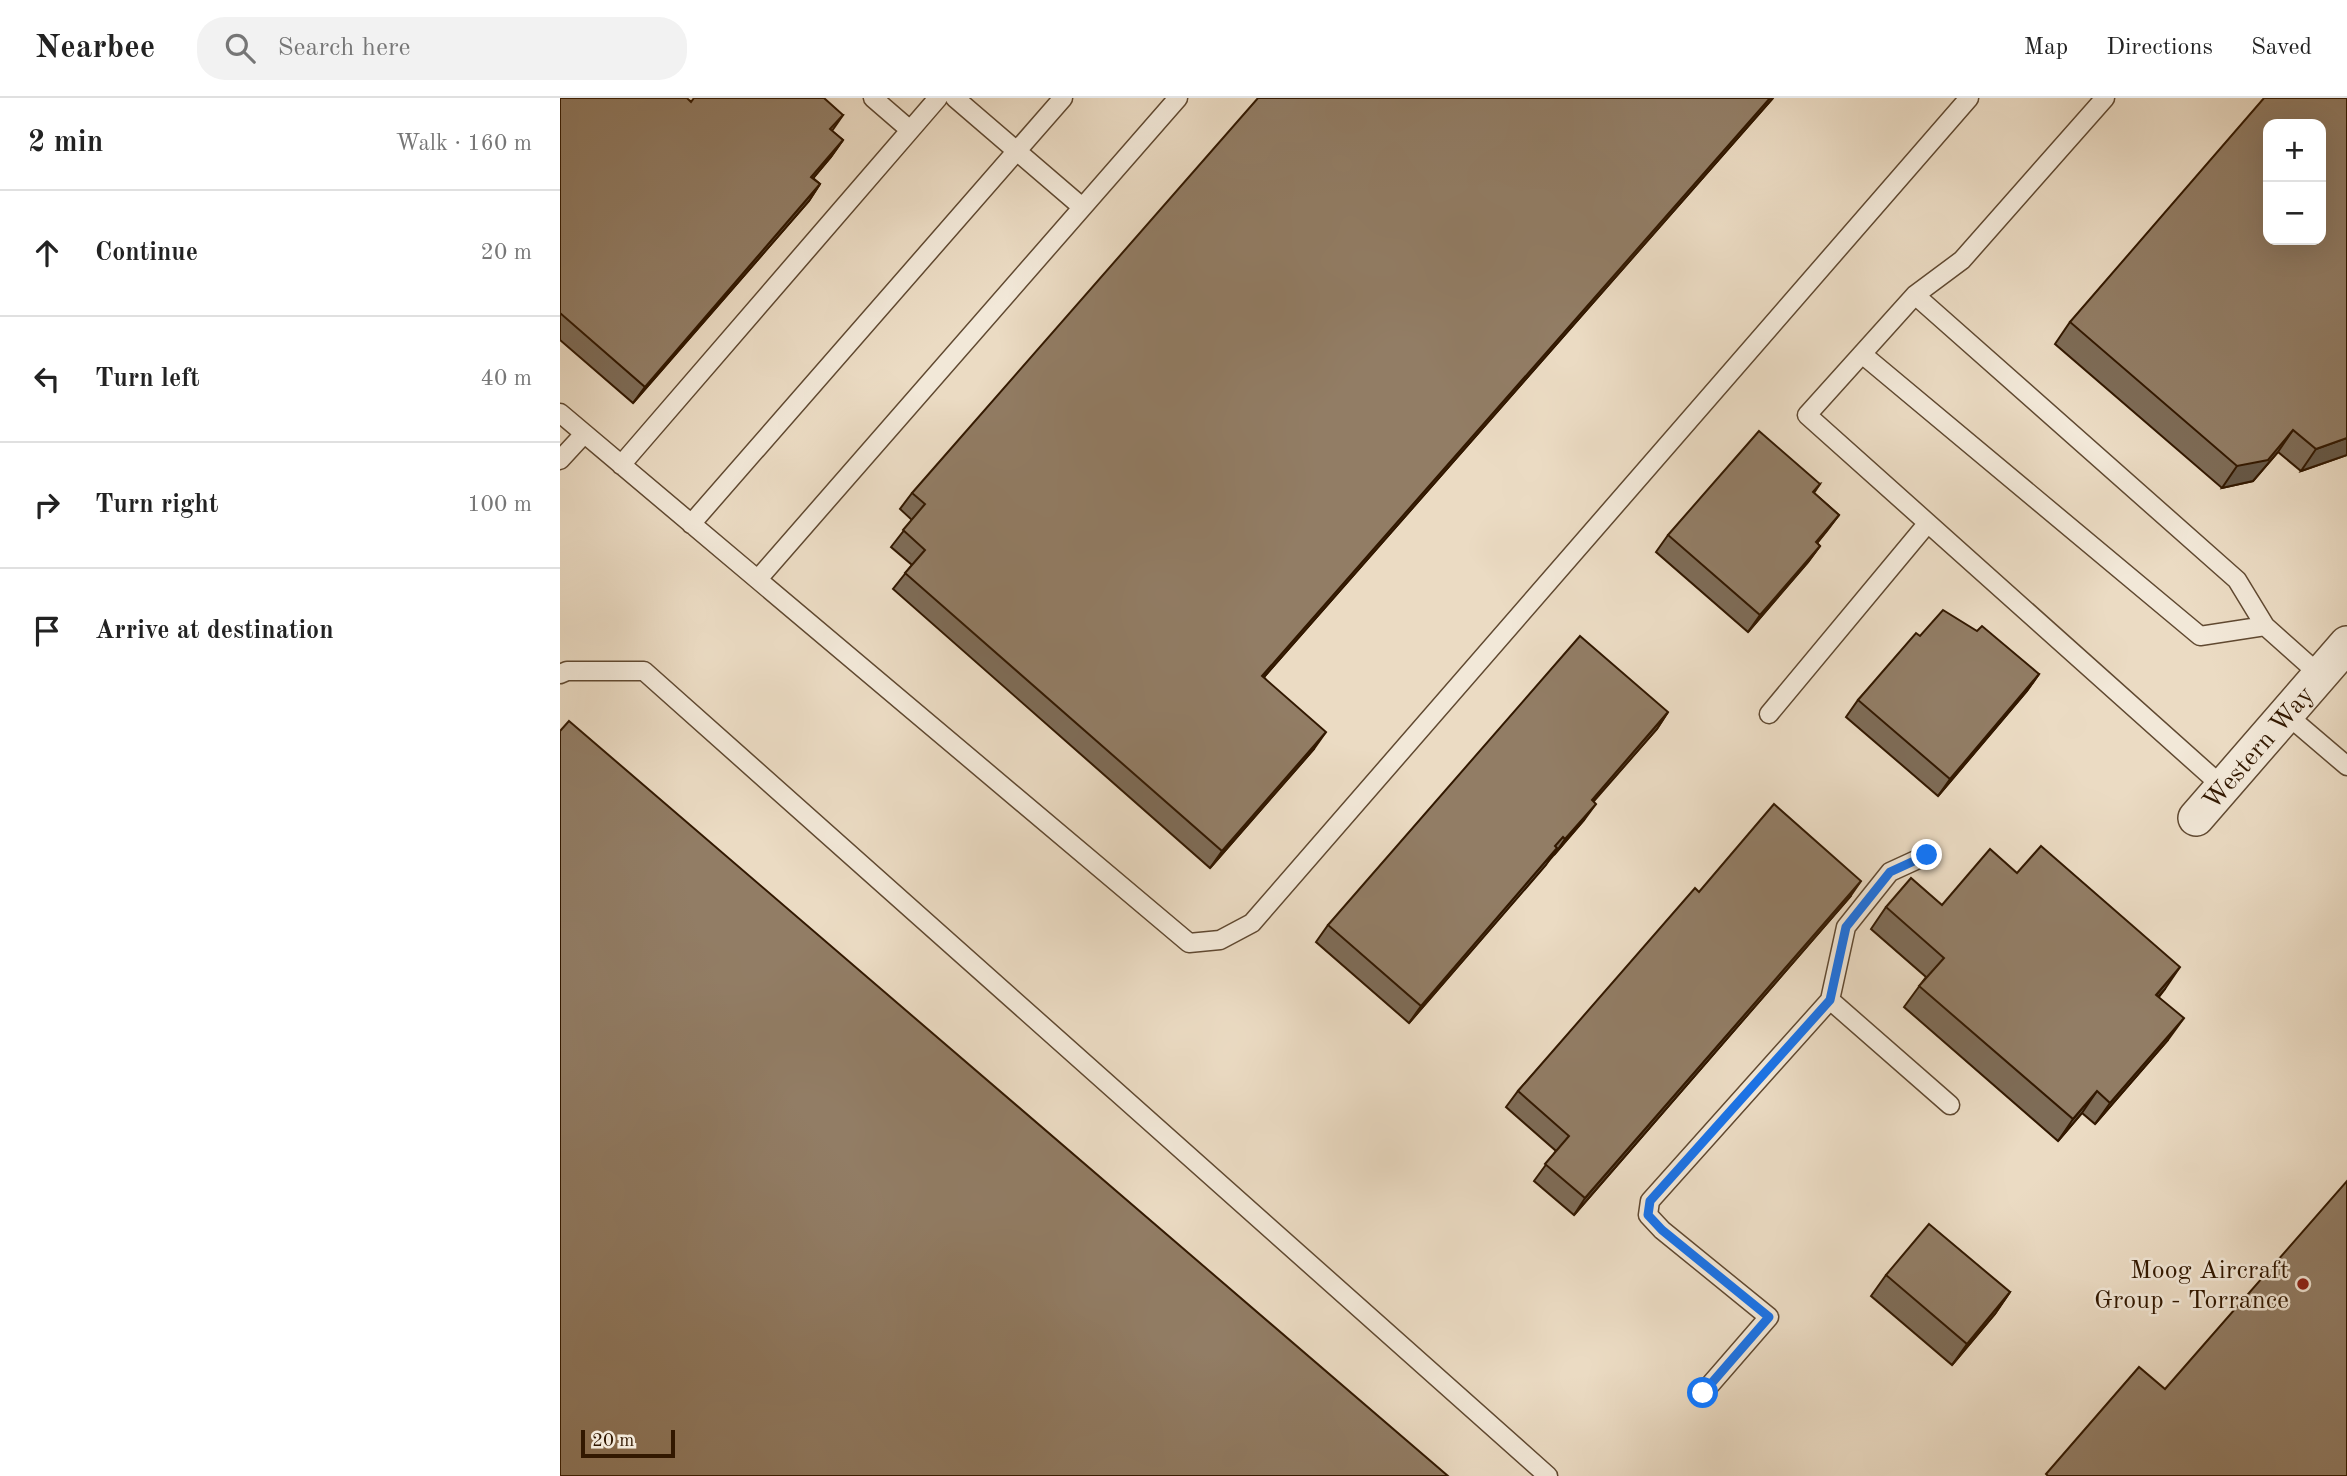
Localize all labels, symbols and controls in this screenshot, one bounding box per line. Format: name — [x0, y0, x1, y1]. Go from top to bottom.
search box — [197, 17, 687, 80]
icon: search — [221, 29, 259, 67]
text: Nearbee — [35, 32, 155, 65]
text: Search here — [277, 35, 411, 61]
text: Map — [2024, 36, 2068, 60]
text: Directions — [2106, 36, 2213, 60]
text: Saved — [2251, 36, 2312, 60]
map controls — [2263, 119, 2326, 245]
button: + — [2263, 119, 2326, 182]
text: 2 min — [28, 128, 103, 158]
text: Walk · 160 m — [396, 132, 532, 155]
button: − — [2263, 182, 2326, 245]
icon: ahead — [28, 234, 66, 272]
text: Continue — [95, 240, 198, 266]
text: 20 m — [481, 241, 532, 264]
icon: left — [28, 360, 66, 398]
text: Turn left — [95, 366, 200, 392]
text: 40 m — [481, 367, 532, 390]
icon: right — [28, 486, 66, 524]
text: Turn right — [95, 492, 218, 518]
text: 100 m — [467, 493, 532, 516]
icon: arrive — [28, 612, 66, 650]
text: Arrive at destination — [95, 618, 334, 644]
street label: Western Way — [2199, 682, 2319, 815]
route end — [1911, 839, 1942, 870]
place label: Moog Aircraft Group - Torrance — [2094, 1258, 2289, 1314]
marker: Moog Aircraft Group - Torrance — [2295, 1276, 2311, 1292]
route start — [1687, 1377, 1718, 1408]
scale bar — [581, 1427, 676, 1459]
text: 20 m — [592, 1432, 634, 1451]

